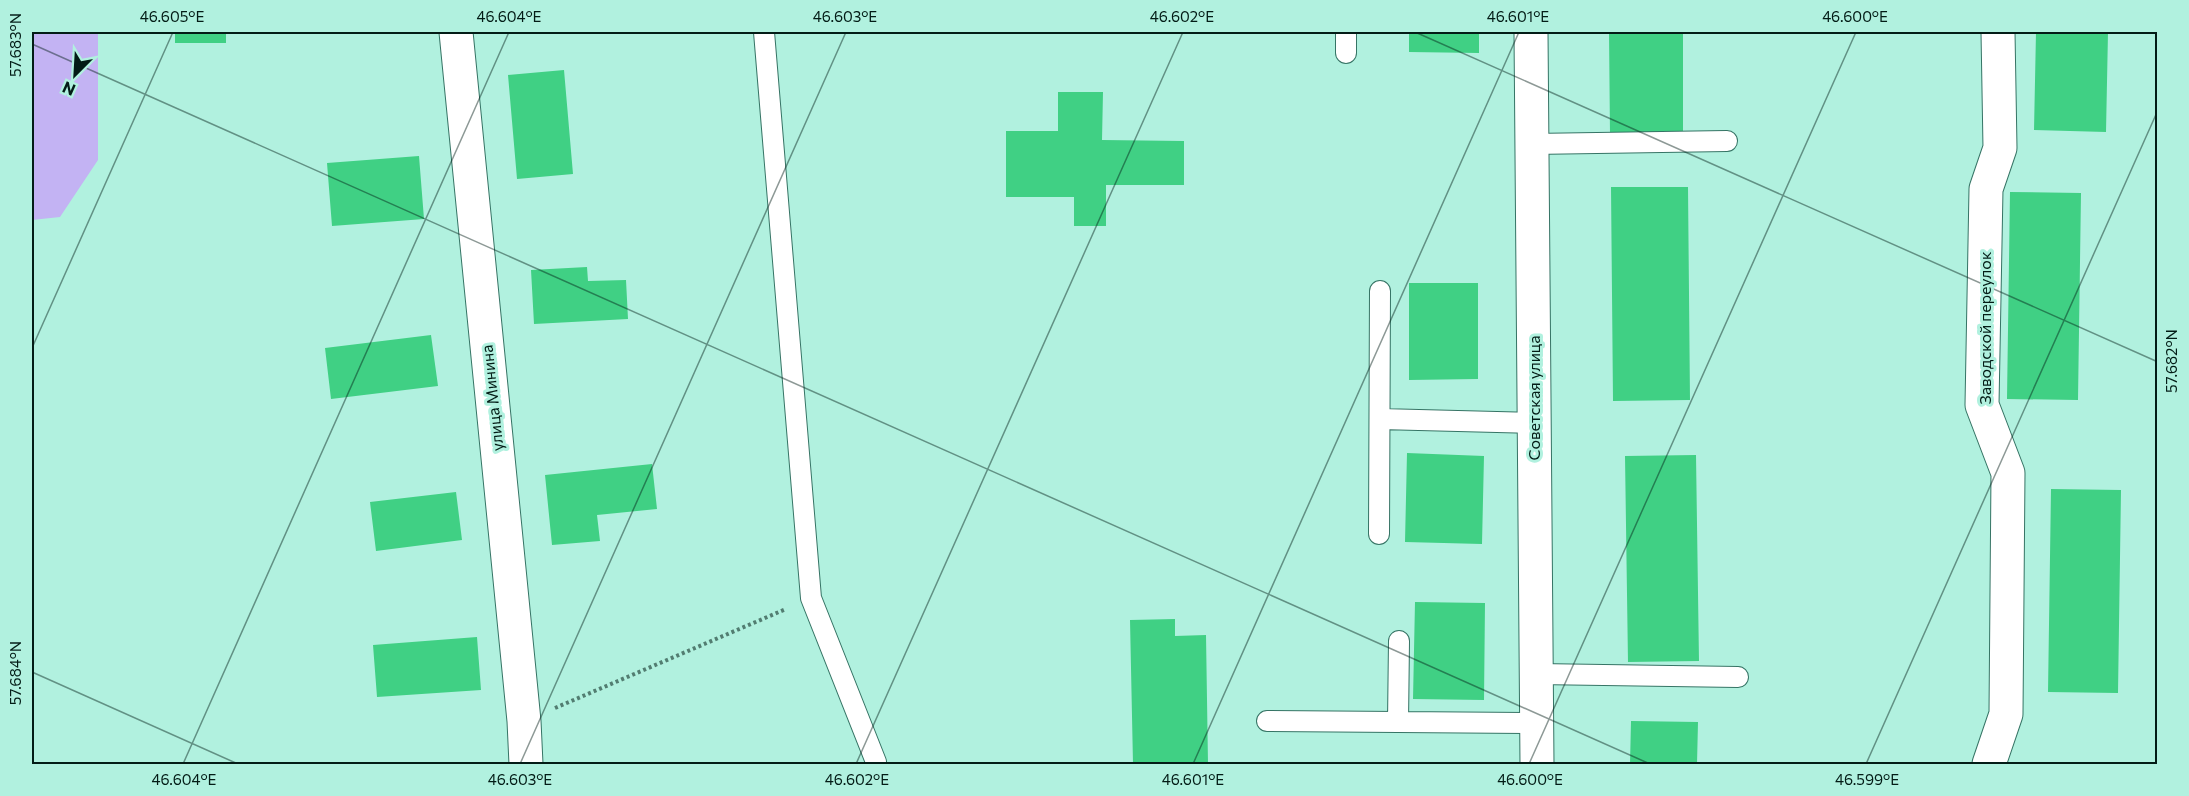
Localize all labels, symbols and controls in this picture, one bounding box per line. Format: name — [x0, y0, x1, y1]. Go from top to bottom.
text: 46.605°E — [140, 7, 204, 25]
text: 46.604°E — [477, 7, 542, 25]
text: 46.603°E — [813, 7, 877, 25]
text: 46.602°E — [1150, 7, 1214, 25]
text: 46.601°E — [1487, 7, 1549, 25]
text: 46.600°E — [1822, 7, 1888, 25]
text: 57.683°N — [6, 13, 24, 77]
north arrow — [45, 45, 105, 105]
text: N — [59, 78, 78, 100]
street label: Заводской переулок — [1975, 251, 1994, 404]
text: 57.682°N — [2162, 329, 2180, 393]
street label: Советская улица — [1524, 336, 1543, 460]
street label: улица Минина — [476, 344, 507, 452]
text: 57.684°N — [6, 641, 24, 705]
text: 46.604°E — [152, 770, 217, 788]
text: 46.603°E — [488, 770, 552, 788]
text: 46.602°E — [825, 770, 889, 788]
text: 46.601°E — [1162, 770, 1224, 788]
text: 46.600°E — [1497, 770, 1563, 788]
text: 46.599°E — [1835, 770, 1899, 788]

